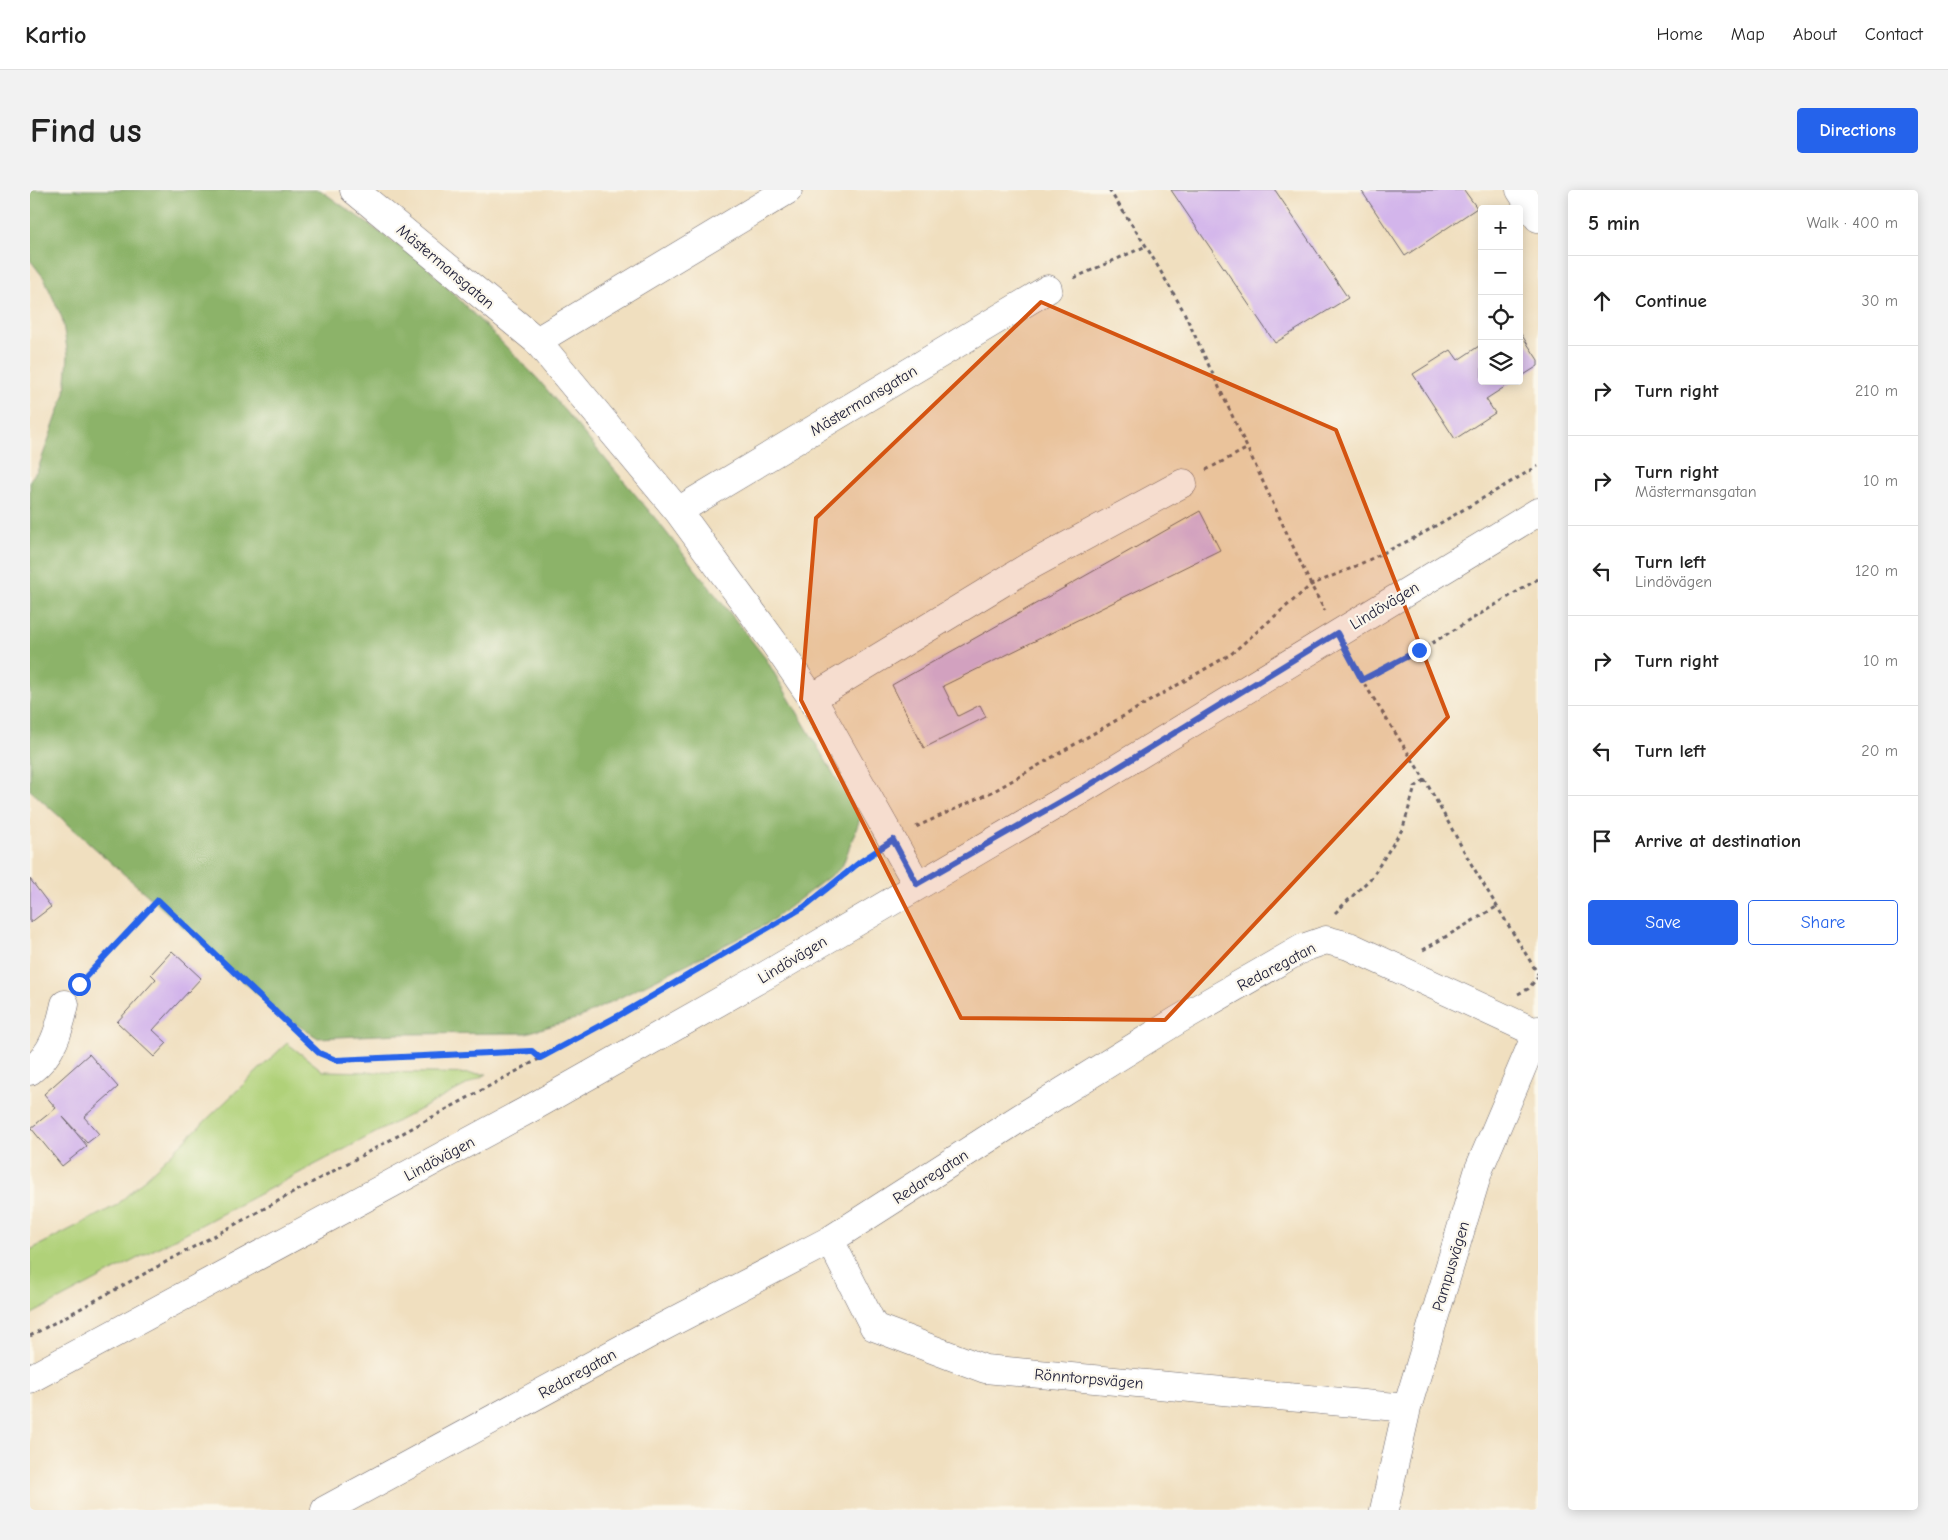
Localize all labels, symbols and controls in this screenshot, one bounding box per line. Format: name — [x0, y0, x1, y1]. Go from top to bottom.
text: Kartio — [25, 21, 87, 49]
text: Home — [1656, 24, 1703, 45]
text: Map — [1731, 24, 1765, 45]
text: About — [1793, 24, 1837, 45]
text: Contact — [1865, 24, 1923, 45]
button: Directions — [1797, 108, 1918, 153]
text: Find us — [30, 110, 142, 151]
map controls — [1478, 205, 1523, 385]
button: + — [1478, 205, 1523, 250]
text: 5 min — [1588, 211, 1640, 235]
text: Walk · 400 m — [1806, 214, 1898, 232]
street label: Mästermansgatan — [393, 221, 498, 313]
button: − — [1478, 250, 1523, 295]
icon: ahead — [1588, 287, 1616, 315]
text: Continue — [1635, 290, 1707, 312]
text: 30 m — [1862, 292, 1898, 310]
button: locate — [1478, 295, 1523, 340]
button: layers — [1478, 340, 1523, 385]
street label: Mästermansgatan — [807, 362, 920, 440]
icon: right — [1588, 377, 1616, 405]
text: Turn right — [1635, 380, 1719, 402]
text: 210 m — [1855, 382, 1898, 400]
text: Turn right — [1635, 461, 1719, 483]
icon: right — [1588, 467, 1616, 495]
text: 10 m — [1863, 472, 1898, 490]
text: Mästermansgatan — [1635, 483, 1757, 501]
text: Turn left — [1635, 551, 1706, 573]
icon: left — [1588, 557, 1616, 585]
text: 120 m — [1855, 562, 1898, 580]
text: Lindövägen — [1635, 573, 1712, 591]
street label: Lindövägen — [1347, 578, 1422, 633]
route end — [1408, 639, 1431, 662]
icon: right — [1588, 647, 1616, 675]
text: Turn right — [1635, 650, 1719, 672]
text: 10 m — [1863, 652, 1898, 670]
icon: left — [1588, 737, 1616, 765]
text: Turn left — [1635, 740, 1706, 762]
text: 20 m — [1861, 742, 1898, 760]
icon: arrive — [1588, 827, 1616, 855]
text: Arrive at destination — [1635, 830, 1801, 852]
button: Save — [1588, 900, 1738, 945]
button: Share — [1748, 900, 1898, 945]
street label: Lindövägen — [755, 932, 830, 987]
street label: Redaregatan — [1234, 939, 1319, 995]
route start — [68, 973, 91, 996]
street label: Lindövägen — [401, 1133, 478, 1185]
street label: Redaregatan — [890, 1146, 972, 1208]
street label: Pampusvägen — [1429, 1219, 1473, 1313]
street label: Redaregatan — [535, 1345, 620, 1403]
street label: Rönntorpsvägen — [1034, 1365, 1144, 1393]

